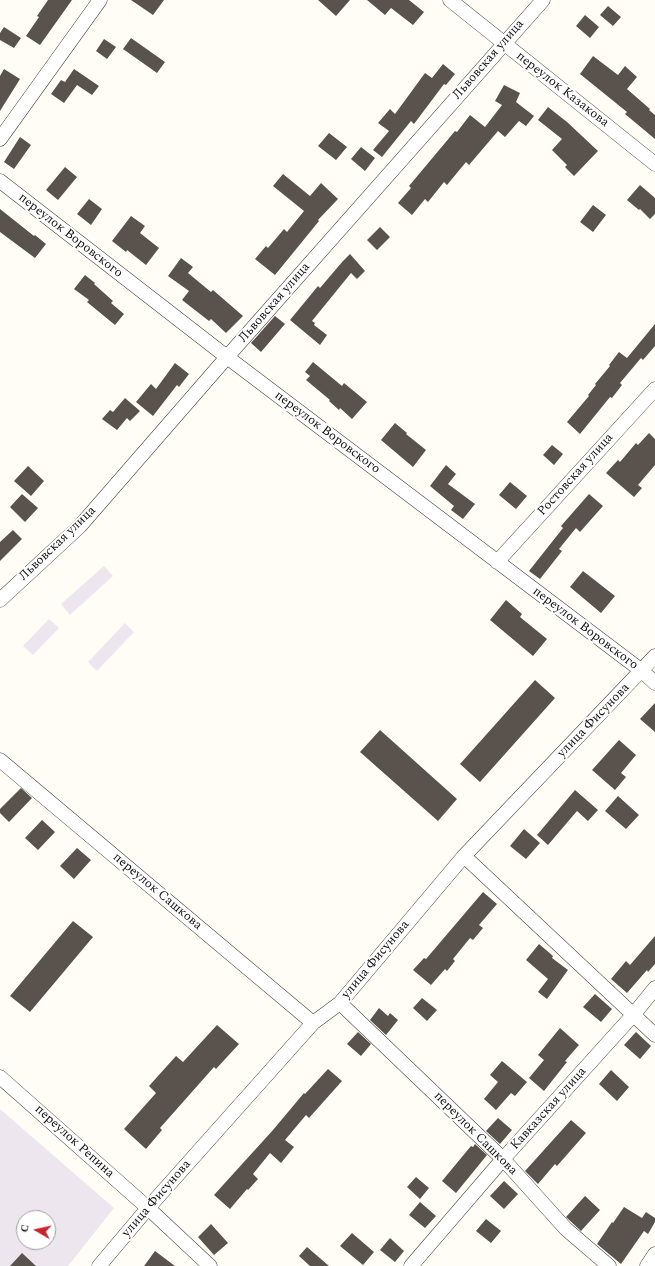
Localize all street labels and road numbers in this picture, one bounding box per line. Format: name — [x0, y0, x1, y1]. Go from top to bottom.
street label: Львовская улица — [450, 17, 528, 103]
street label: переулок Казакова — [512, 49, 612, 131]
street label: переулок Воровского — [15, 190, 125, 282]
street label: Львовская улица — [236, 260, 314, 346]
street label: переулок Воровского — [271, 388, 383, 478]
street label: Ростовская улица — [535, 430, 617, 520]
street label: Львовская улица — [16, 503, 100, 585]
street label: переулок Воровского — [529, 584, 641, 674]
street label: улица Фисунова — [555, 681, 633, 761]
street label: переулок Сашкова — [109, 850, 205, 934]
street label: улица Фисунова — [339, 918, 413, 1002]
street label: Кавказская улица — [508, 1064, 590, 1154]
street label: переулок Сашкова — [430, 1089, 520, 1179]
street label: переулок Репина — [31, 1102, 117, 1182]
street label: улица Фисунова — [119, 1157, 195, 1241]

